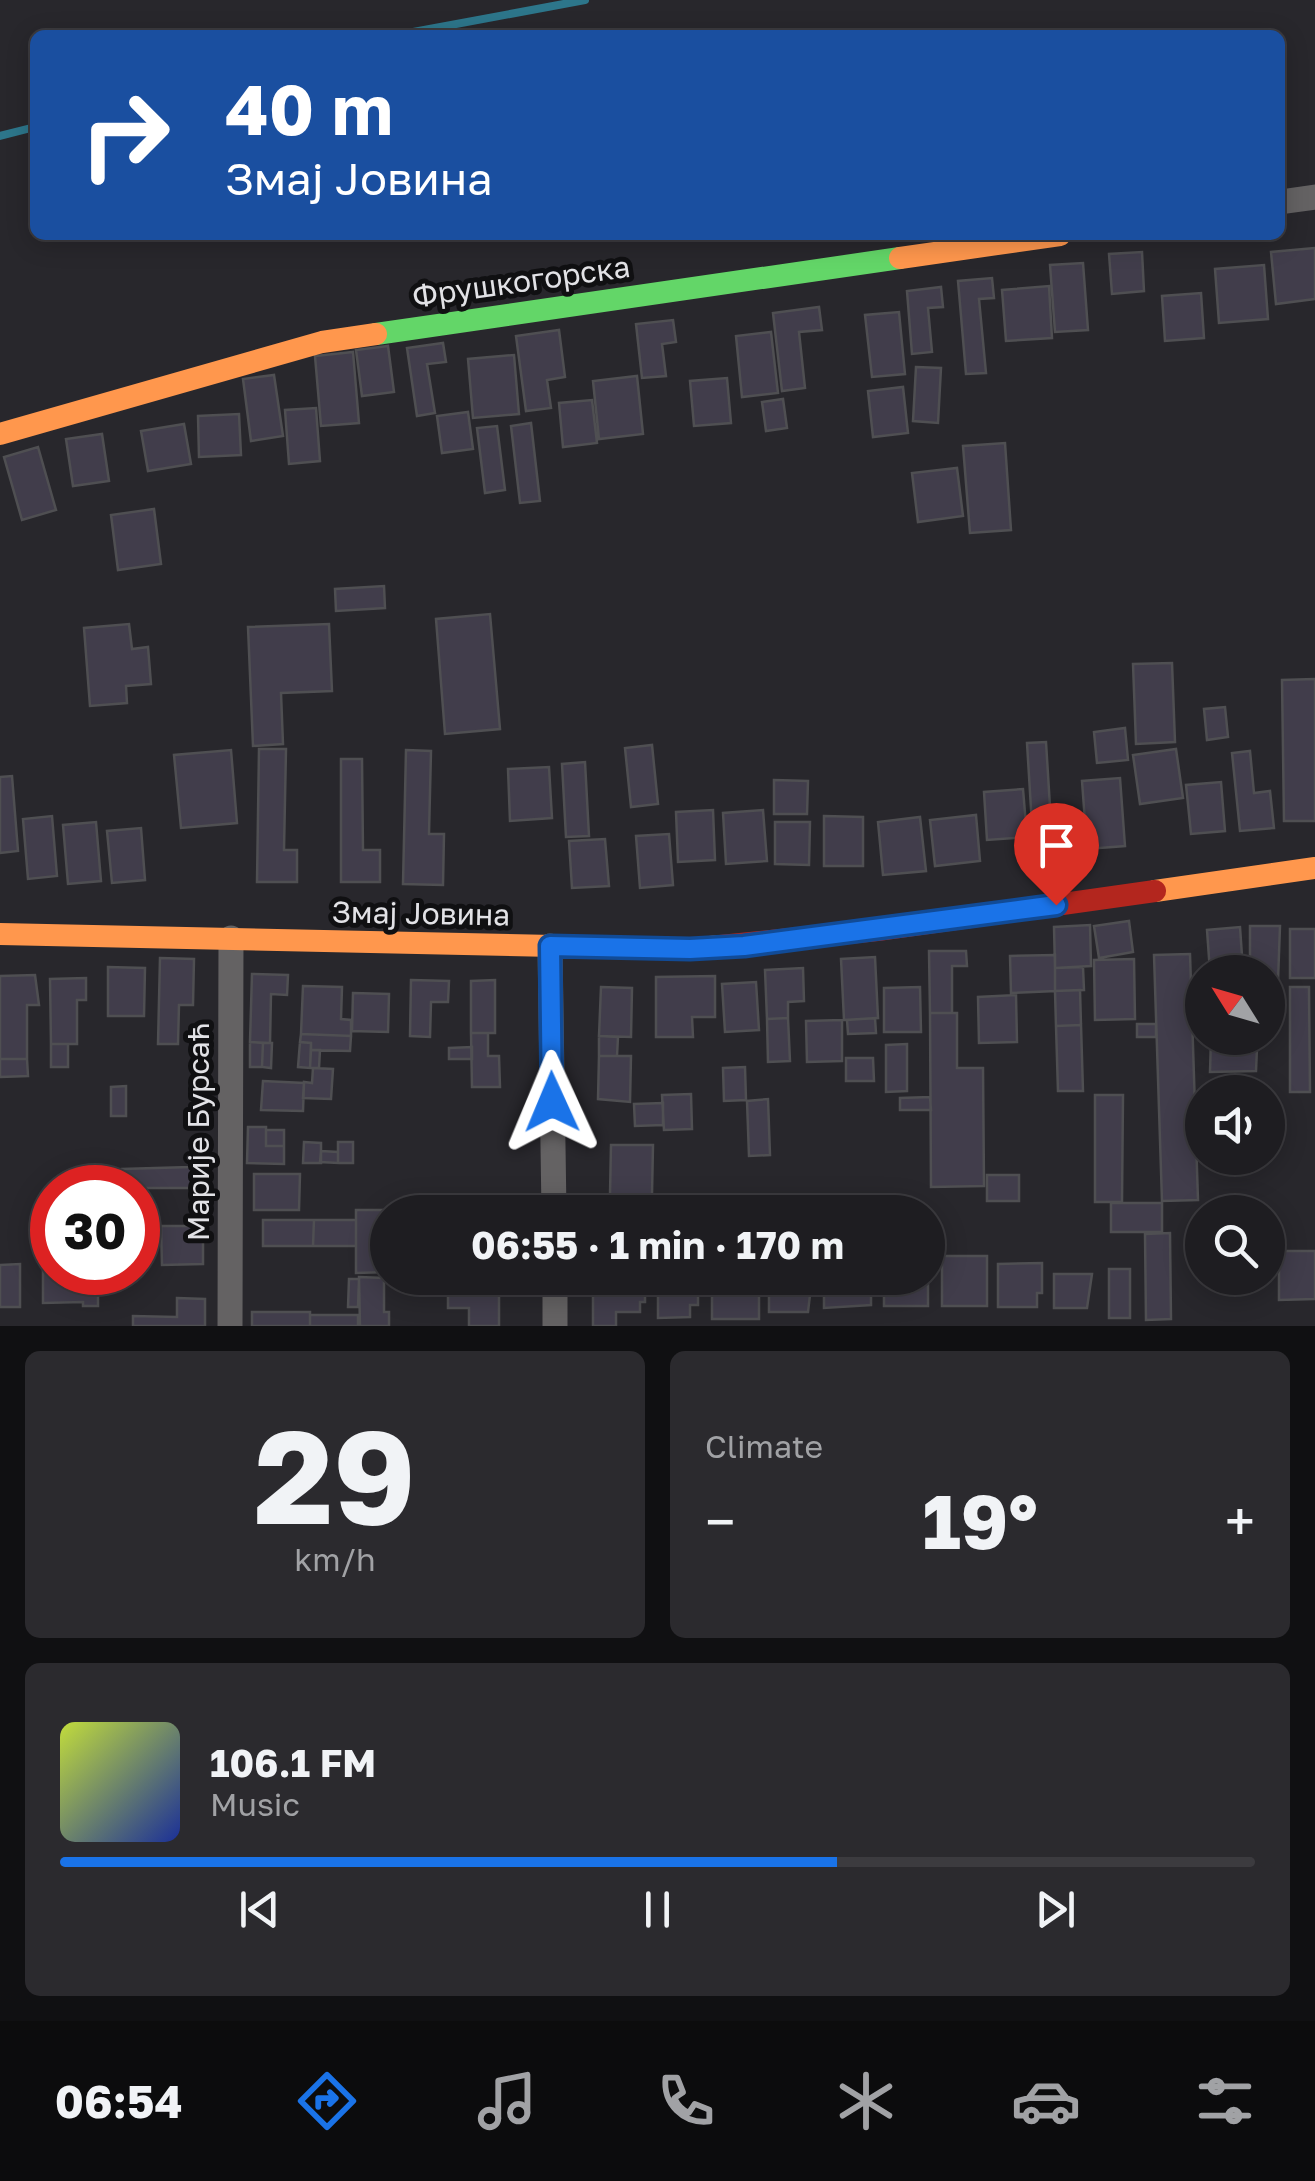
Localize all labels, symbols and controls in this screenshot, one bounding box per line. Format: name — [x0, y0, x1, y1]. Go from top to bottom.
text: 40 m — [225, 66, 393, 150]
icon: right — [60, 70, 190, 200]
text: Змај Јовина — [225, 151, 493, 205]
street label: Фрушкогорска — [410, 248, 632, 314]
pin — [1014, 803, 1099, 906]
icon: arrive — [1029, 818, 1084, 873]
street label: Змај Јовина — [331, 893, 511, 933]
north arrow — [1185, 955, 1285, 1055]
map controls — [1185, 955, 1285, 1295]
street label: Марије Бурсаћ — [180, 1023, 216, 1241]
position arrow — [500, 1050, 604, 1154]
button: sound — [1185, 1075, 1285, 1175]
speed limit sign: 30 — [30, 1165, 160, 1295]
button: search — [1185, 1195, 1285, 1295]
text: 06:55 · 1 min · 170 m — [471, 1222, 844, 1267]
text: 29 — [254, 1397, 416, 1553]
text: Climate — [705, 1427, 823, 1465]
text: 19° — [922, 1475, 1038, 1566]
text: − — [705, 1488, 735, 1554]
text: + — [1225, 1488, 1255, 1554]
text: km/h — [294, 1540, 376, 1578]
text: 106.1 FM — [210, 1740, 376, 1785]
text: Music — [210, 1785, 300, 1823]
icon: previous — [232, 1882, 287, 1937]
icon: pause — [630, 1882, 685, 1937]
icon: next — [1028, 1882, 1083, 1937]
icon: directions — [292, 2066, 362, 2136]
icon: music — [472, 2066, 542, 2136]
icon: phone — [651, 2066, 721, 2136]
icon: climate — [831, 2066, 901, 2136]
icon: car — [1011, 2066, 1081, 2136]
icon: filters — [1190, 2066, 1260, 2136]
text: 06:54 — [55, 2074, 183, 2128]

